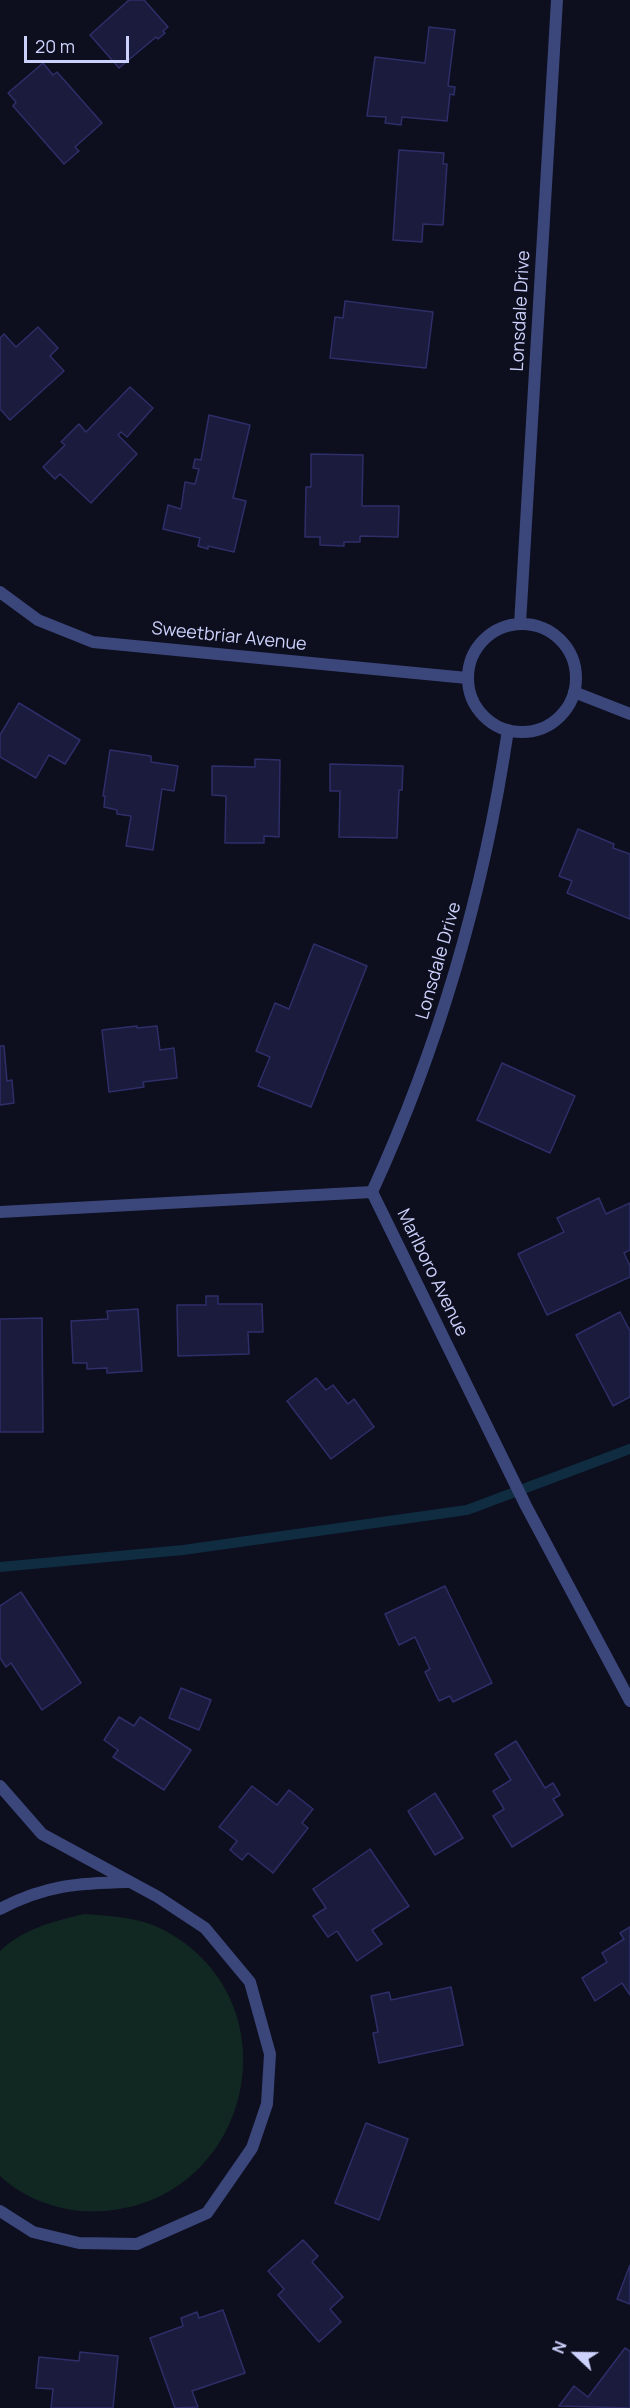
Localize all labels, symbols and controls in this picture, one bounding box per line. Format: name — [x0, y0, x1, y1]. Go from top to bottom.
scale bar — [27, 24, 132, 62]
text: 20 m — [35, 34, 75, 58]
street label: Lonsdale Drive — [507, 250, 535, 372]
street label: Sweetbriar Avenue — [150, 618, 308, 656]
street label: Lonsdale Drive — [412, 900, 466, 1022]
street label: Marlboro Avenue — [392, 1206, 472, 1340]
north arrow — [546, 2324, 606, 2384]
text: N — [547, 2338, 572, 2357]

